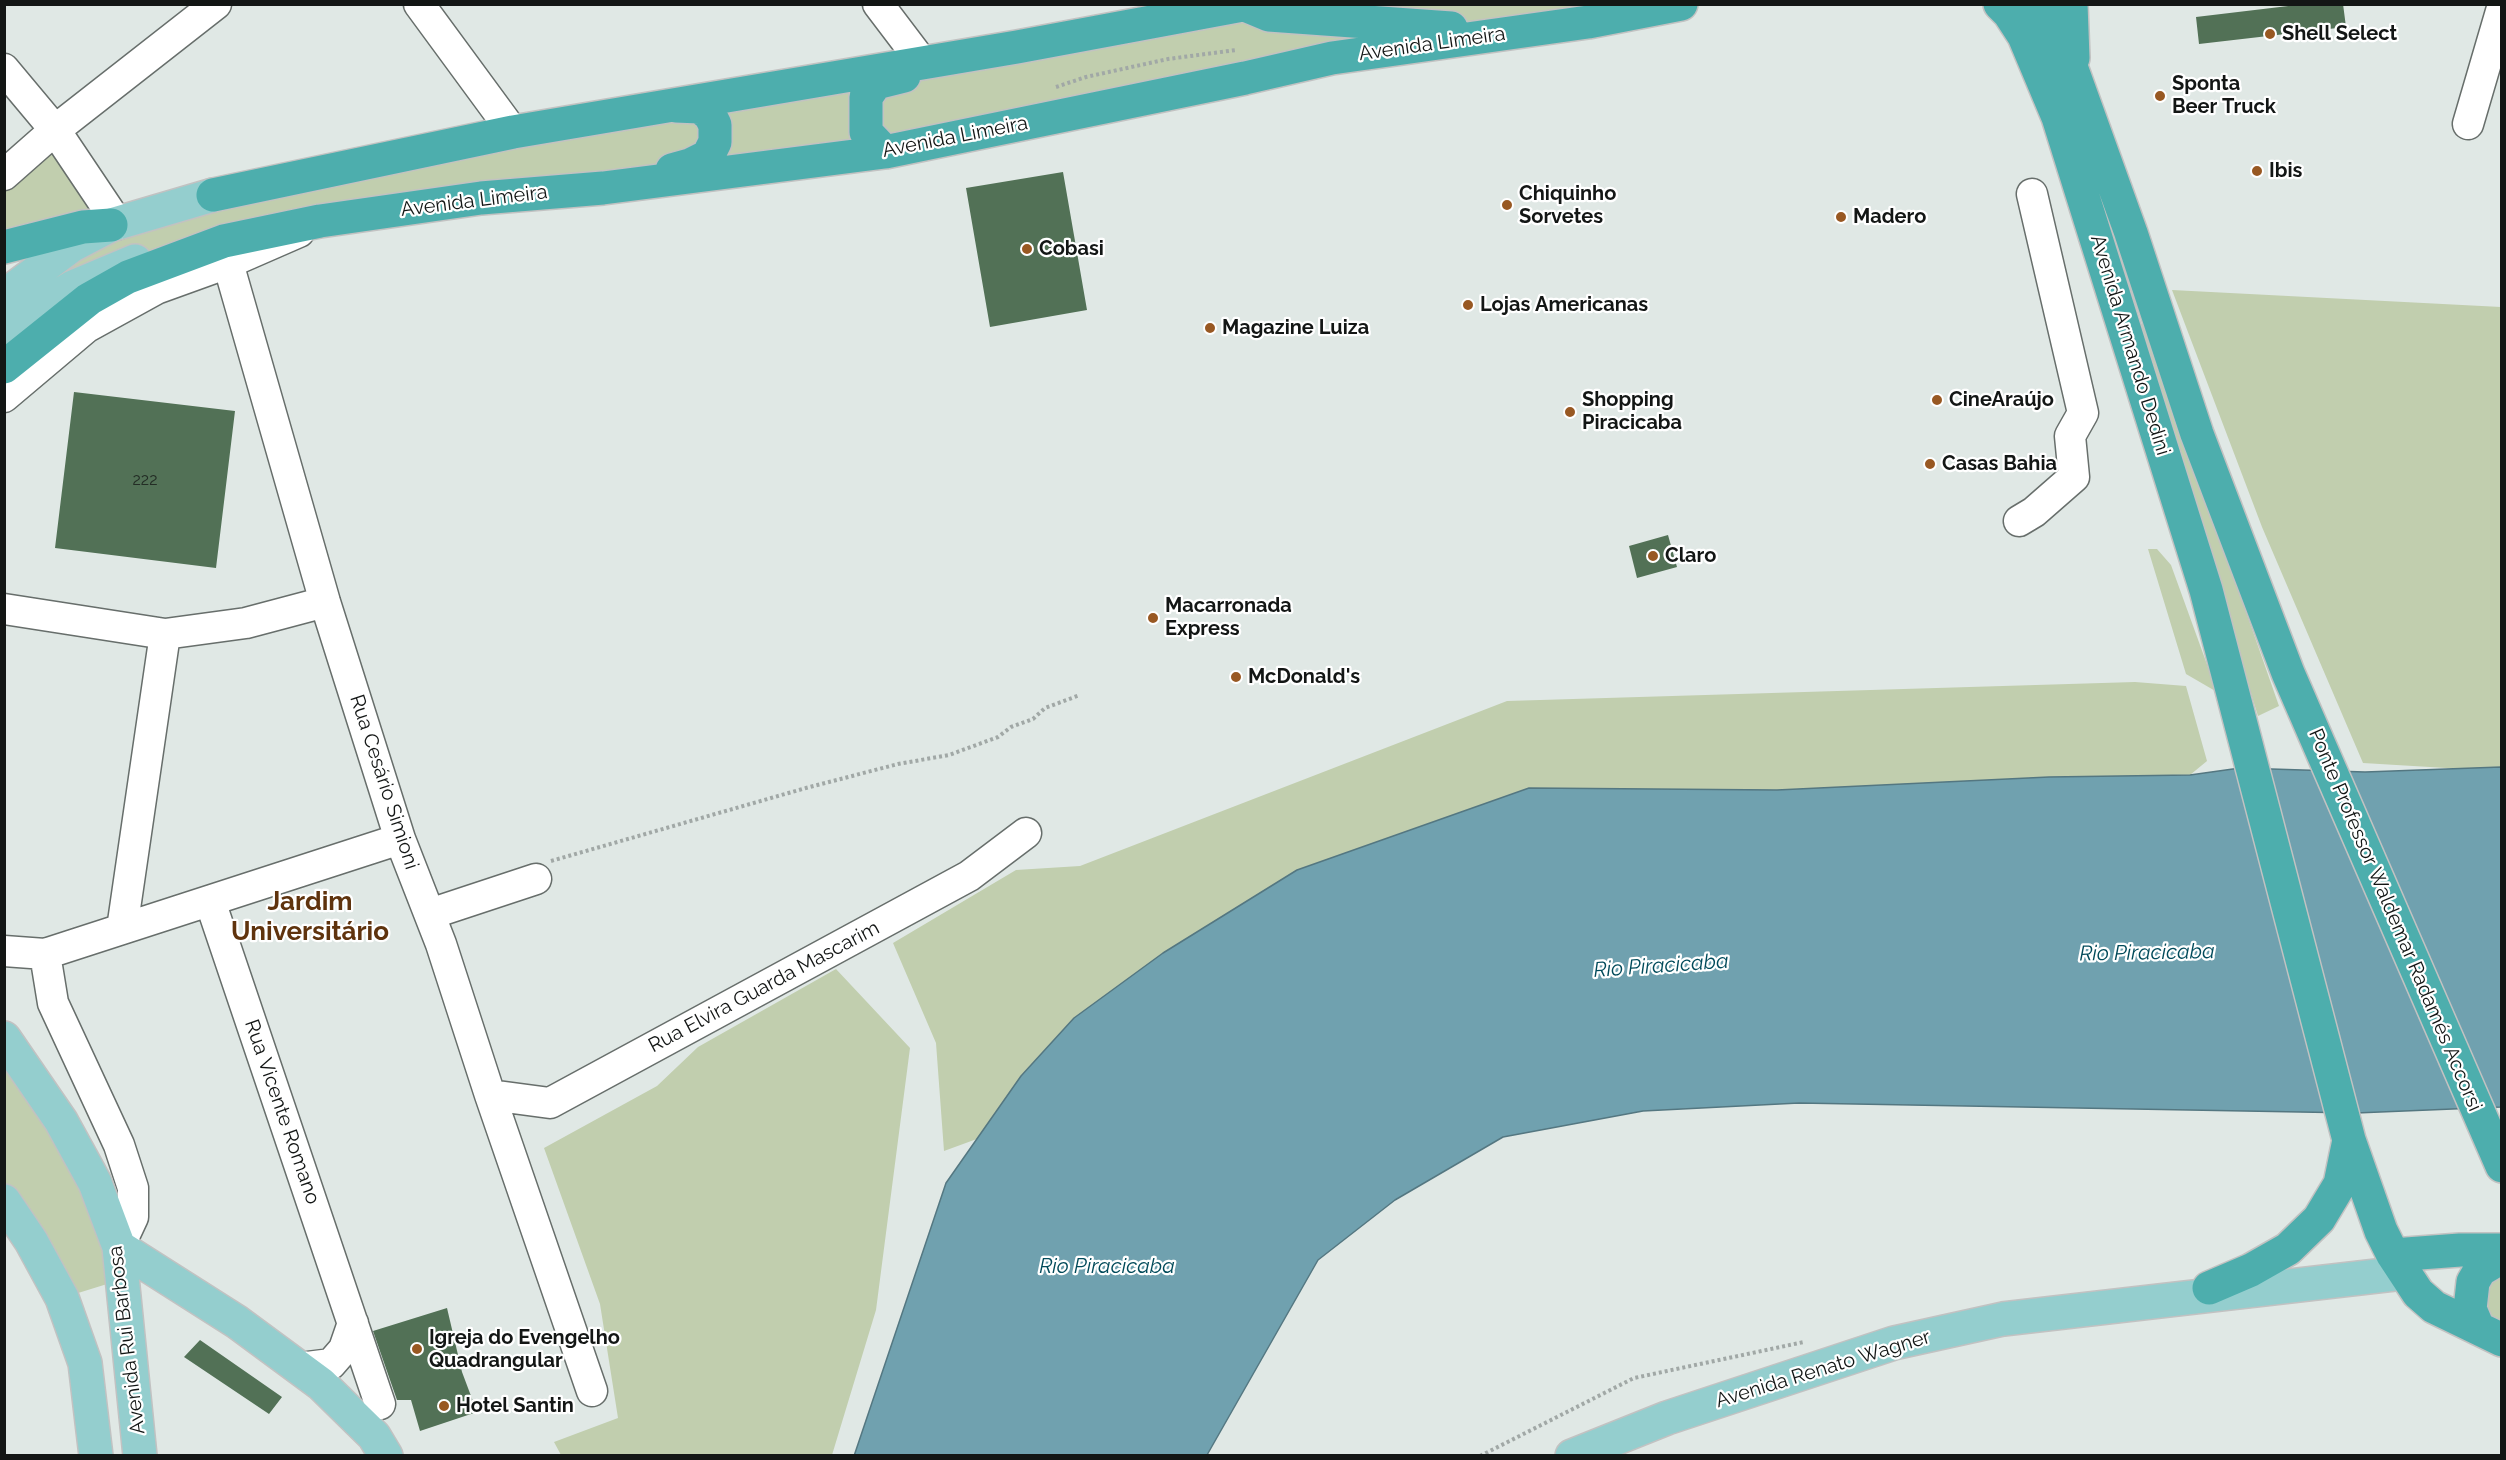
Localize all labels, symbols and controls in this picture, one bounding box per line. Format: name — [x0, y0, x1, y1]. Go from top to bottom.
street label: Avenida Limeira — [1357, 22, 1507, 66]
place label: Shell Select — [2282, 22, 2397, 46]
marker: Shell Select — [2263, 27, 2277, 41]
place label: Sponta Beer Truck — [2172, 72, 2276, 119]
marker: Sponta Beer Truck — [2153, 89, 2167, 103]
street label: Avenida Limeira — [880, 111, 1030, 163]
place label: Ibis — [2269, 159, 2302, 183]
marker: Ibis — [2250, 164, 2264, 178]
street label: Avenida Limeira — [399, 180, 549, 222]
place label: Chiquinho Sorvetes — [1519, 182, 1616, 229]
marker: Chiquinho Sorvetes — [1500, 198, 1514, 212]
place label: Madero — [1853, 205, 1926, 229]
marker: Madero — [1834, 210, 1848, 224]
street label: Avenida Armando Dedini — [2085, 232, 2175, 458]
place label: Cobasi — [1039, 237, 1104, 261]
marker: Cobasi — [1020, 242, 1034, 256]
place label: Lojas Americanas — [1480, 293, 1648, 317]
marker: Lojas Americanas — [1461, 298, 1475, 312]
place label: Magazine Luiza — [1222, 316, 1369, 340]
marker: Magazine Luiza — [1203, 321, 1217, 335]
place label: Shopping Piracicaba — [1582, 388, 1682, 435]
place label: CineAraújo — [1949, 388, 2054, 412]
marker: CineAraújo — [1930, 393, 1944, 407]
marker: Shopping Piracicaba — [1563, 405, 1577, 419]
place label: Casas Bahia — [1942, 452, 2057, 476]
marker: Casas Bahia — [1923, 457, 1937, 471]
house number: 222 — [132, 470, 158, 490]
place label: Claro — [1665, 544, 1716, 568]
marker: Claro — [1646, 549, 1660, 563]
place label: Macarronada Express — [1165, 594, 1292, 641]
marker: Macarronada Express — [1146, 611, 1160, 625]
place label: McDonald's — [1248, 665, 1360, 689]
marker: McDonald's — [1229, 670, 1243, 684]
street label: Rua Cesário Simioni — [344, 692, 424, 872]
street label: Ponte Professor Waldemar Radamés Accorsi — [2303, 725, 2487, 1115]
district label: Jardim Universitário — [231, 886, 389, 948]
street label: Rua Elvira Guarda Mascarim — [644, 916, 884, 1058]
water label: Rio Piracicaba — [2079, 939, 2215, 967]
water label: Rio Piracicaba — [1593, 949, 1729, 983]
street label: Rua Vicente Romano — [239, 1016, 325, 1208]
street label: Avenida Rui Barbosa — [104, 1244, 150, 1436]
water label: Rio Piracicaba — [1039, 1254, 1175, 1280]
street label: Avenida Renato Wagner — [1713, 1325, 1933, 1413]
place label: Igreja do Evengelho Quadrangular — [429, 1326, 620, 1373]
marker: Igreja do Evengelho Quadrangular — [410, 1342, 424, 1356]
place label: Hotel Santin — [456, 1394, 574, 1418]
marker: Hotel Santin — [437, 1399, 451, 1413]

